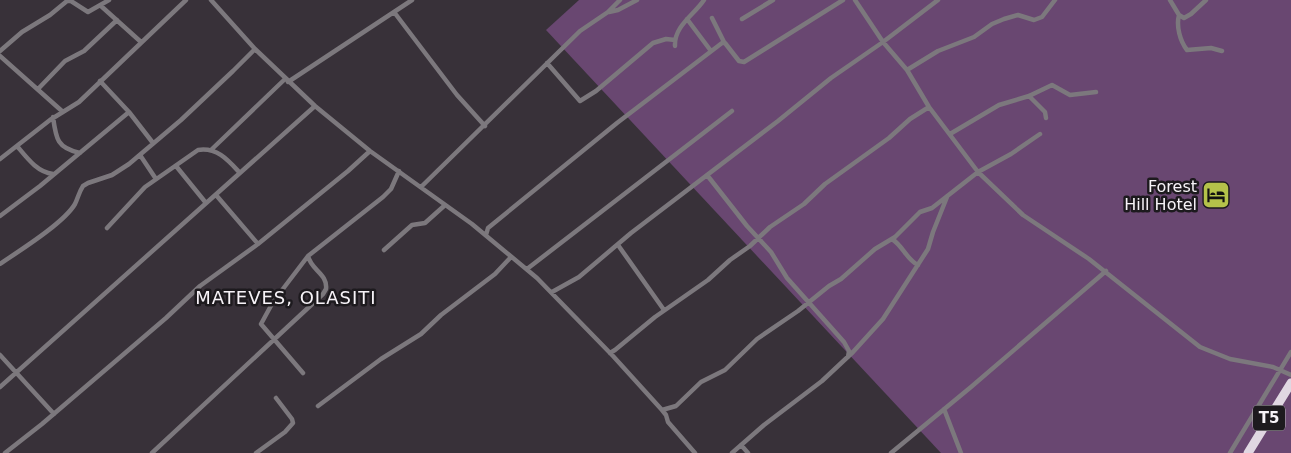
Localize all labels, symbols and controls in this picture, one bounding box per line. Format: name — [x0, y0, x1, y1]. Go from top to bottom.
place label: Forest Hill Hotel — [1124, 177, 1197, 214]
hotel icon: Forest Hill Hotel — [1201, 180, 1231, 210]
district label: MATEVES, OLASITI — [195, 287, 377, 308]
road number: T5 — [1253, 406, 1285, 430]

